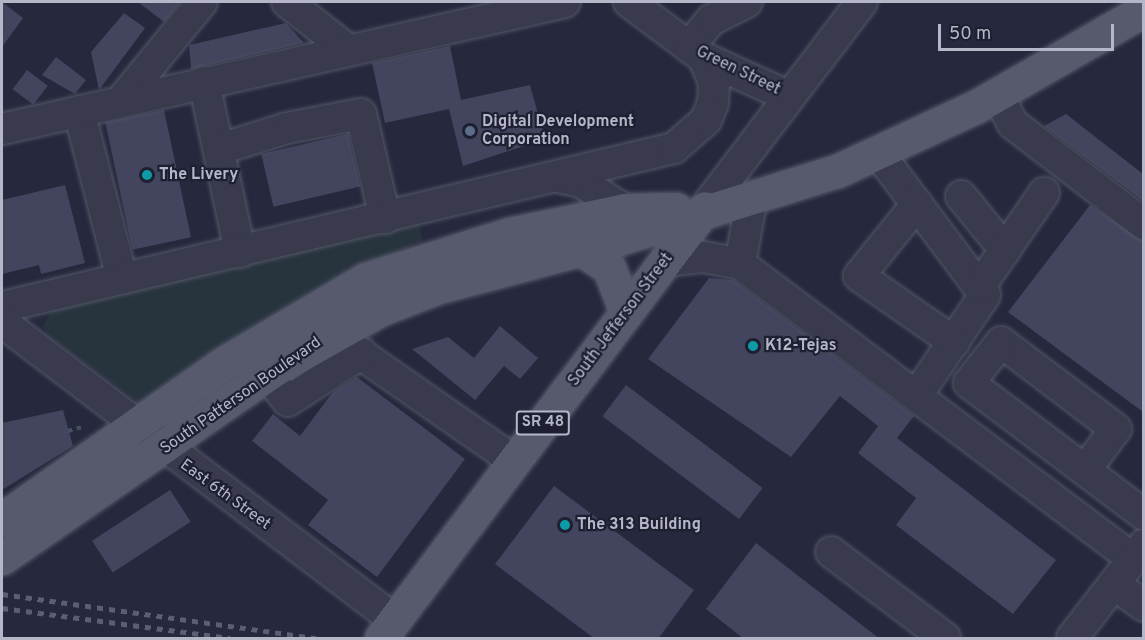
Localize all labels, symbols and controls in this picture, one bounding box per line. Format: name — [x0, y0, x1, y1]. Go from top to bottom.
scale bar — [941, 12, 1116, 50]
text: 50 m — [949, 23, 991, 46]
street label: Green Street — [693, 42, 783, 100]
place label: Digital Development Corporation — [482, 112, 634, 150]
marker: Digital Development Corporation — [463, 124, 477, 138]
place label: The Livery — [159, 165, 238, 185]
marker: The Livery — [140, 168, 154, 182]
street label: South Jefferson Street — [565, 250, 677, 390]
street label: South Patterson Boulevard — [157, 333, 325, 459]
place label: K12-Tejas — [765, 336, 837, 356]
marker: K12-Tejas — [746, 339, 760, 353]
road number: SR 48 — [514, 411, 572, 435]
street label: East 6th Street — [176, 456, 274, 534]
place label: The 313 Building — [577, 515, 701, 535]
marker: The 313 Building — [558, 518, 572, 532]

